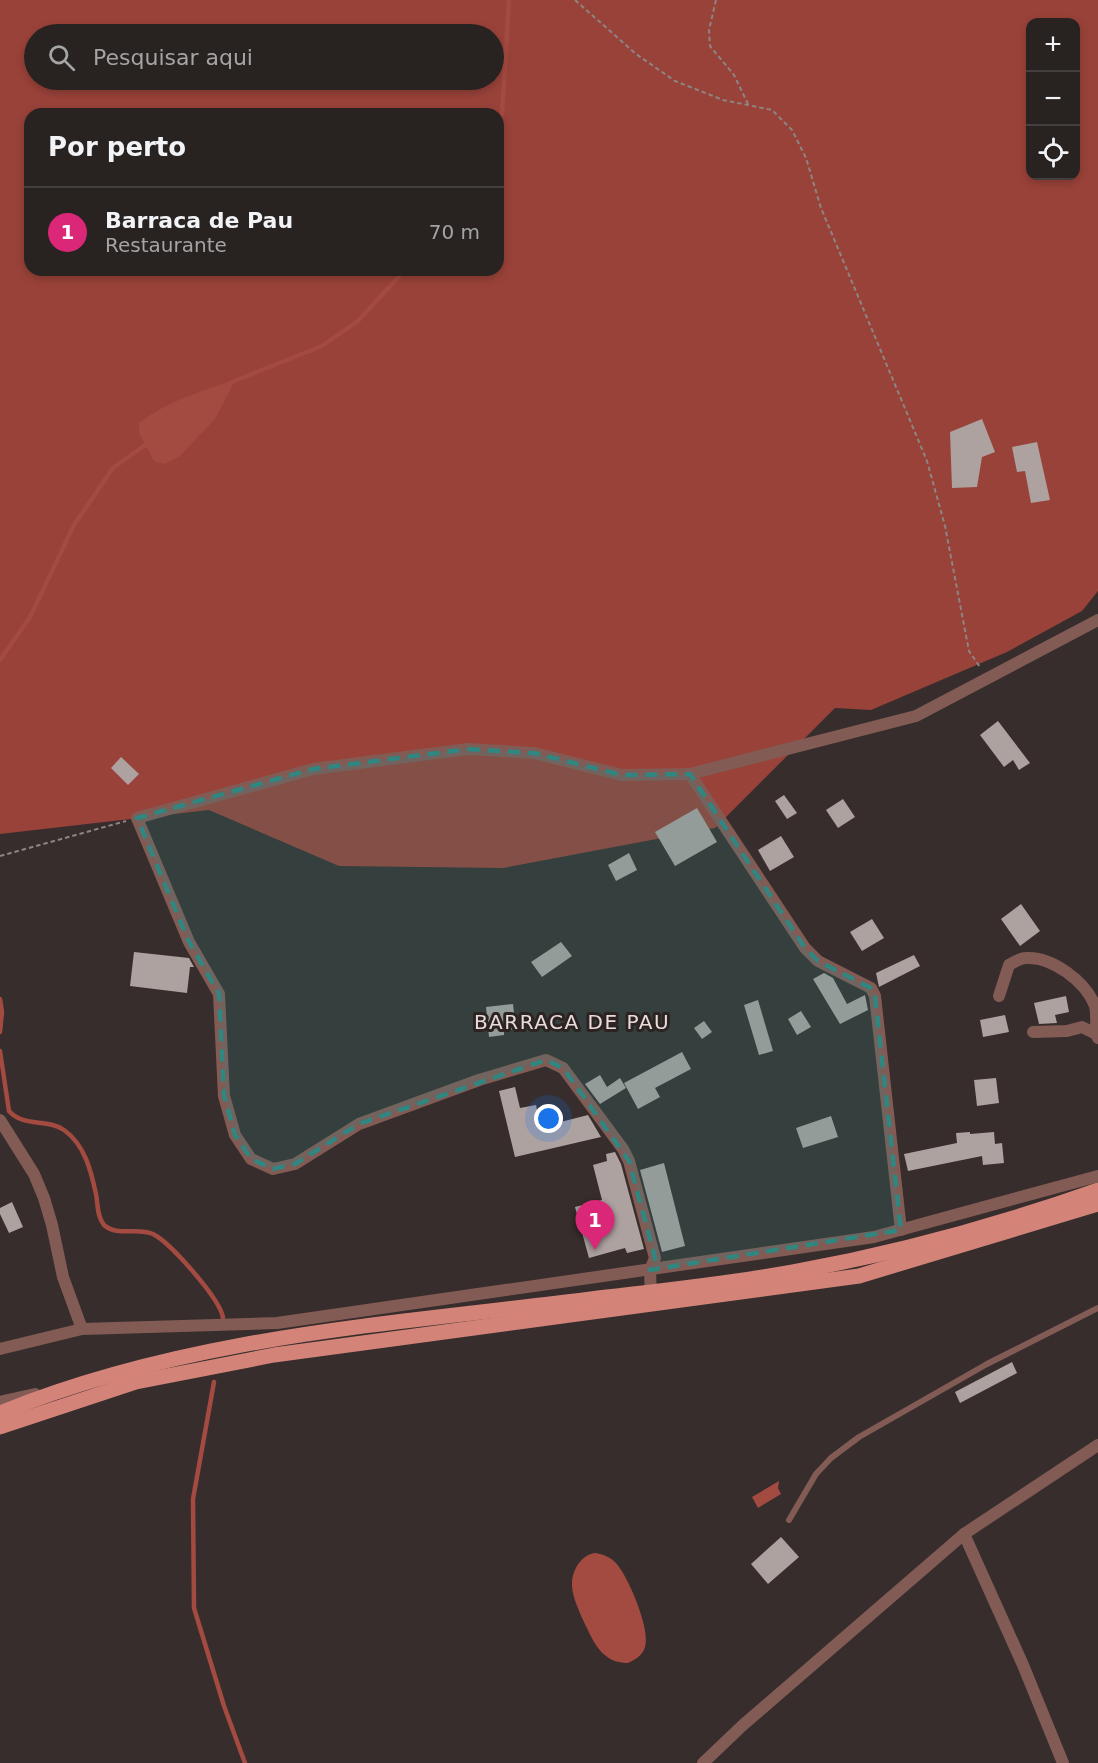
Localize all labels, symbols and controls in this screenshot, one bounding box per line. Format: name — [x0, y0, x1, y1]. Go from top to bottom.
map controls — [1026, 18, 1080, 180]
button: + — [1026, 18, 1080, 72]
search box — [24, 24, 504, 90]
icon: search — [45, 41, 78, 74]
text: Pesquisar aqui — [93, 45, 253, 70]
button: − — [1026, 72, 1080, 126]
button: locate — [1026, 126, 1080, 180]
text: Por perto — [48, 132, 186, 162]
text: Barraca de Pau — [105, 208, 293, 233]
text: 1 — [61, 220, 74, 244]
text: 70 m — [429, 220, 480, 244]
text: Restaurante — [105, 233, 227, 257]
district label: BARRACA DE PAU — [474, 1010, 670, 1034]
your location — [534, 1104, 563, 1133]
pin: 1 — [576, 1200, 614, 1250]

